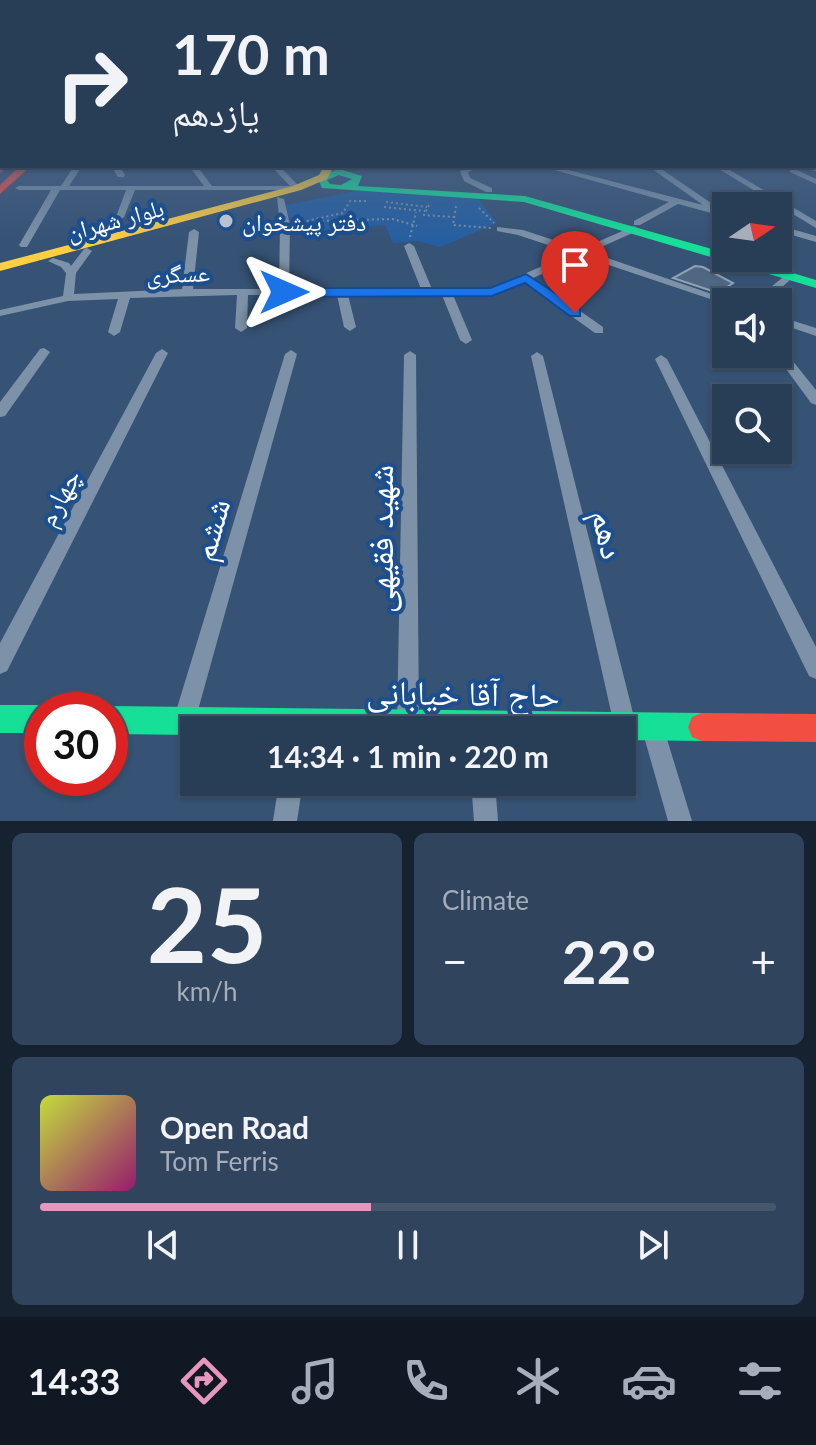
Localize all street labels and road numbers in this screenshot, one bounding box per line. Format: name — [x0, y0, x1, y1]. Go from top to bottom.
street label: بلوار شهران — [63, 192, 167, 247]
street label: عسگری — [146, 257, 210, 290]
street label: چهارم — [29, 463, 90, 533]
street label: شهید فقیهی — [359, 465, 402, 613]
street label: ششم — [181, 493, 241, 566]
street label: دهم — [581, 505, 636, 564]
street label: حاج آقا خیابانی — [366, 670, 560, 717]

